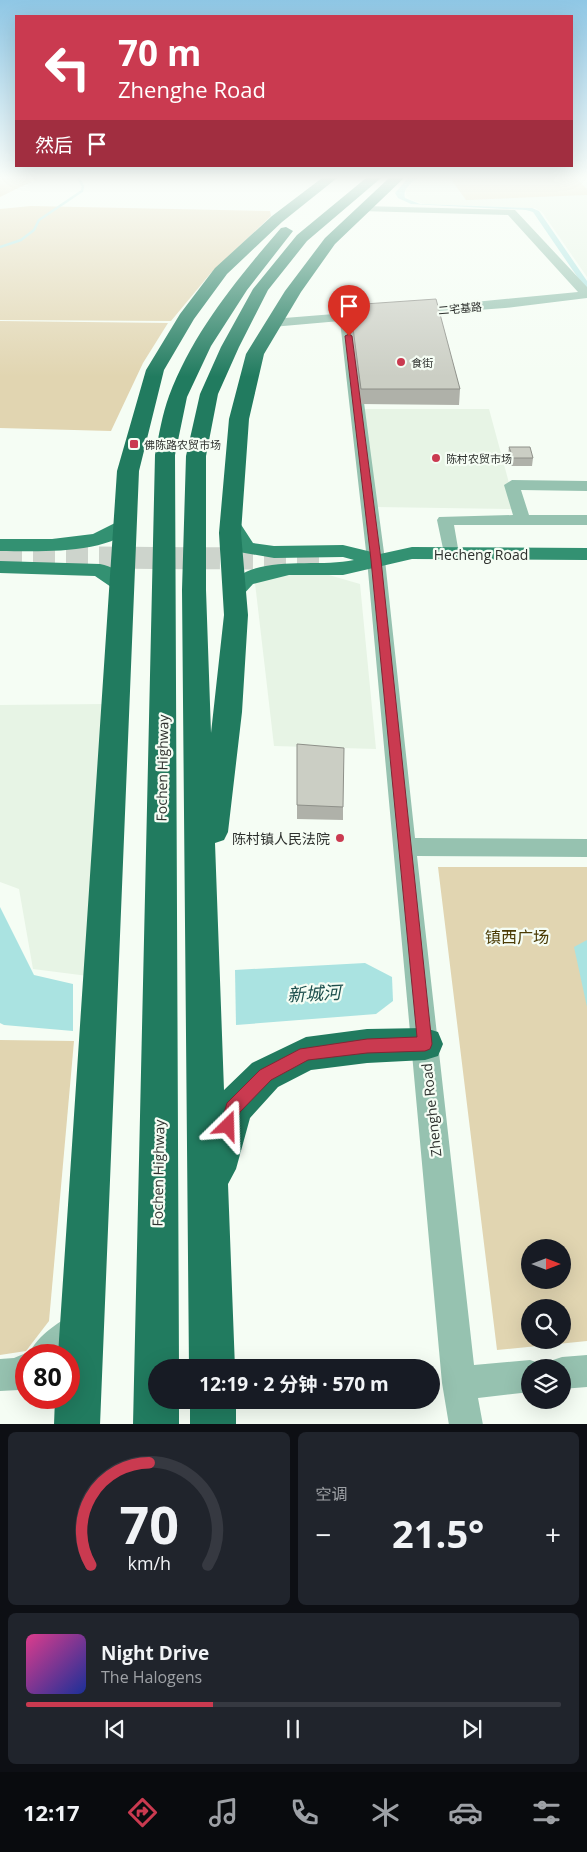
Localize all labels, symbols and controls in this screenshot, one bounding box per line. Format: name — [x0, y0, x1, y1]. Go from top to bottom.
text: 70 m — [118, 29, 201, 76]
icon: left — [35, 35, 100, 100]
text: Zhenghe Road — [118, 74, 266, 104]
icon: arrive — [83, 130, 111, 158]
text: 然后 — [35, 132, 73, 158]
pin — [328, 285, 370, 336]
icon: arrive — [335, 292, 363, 320]
street label: 二宅基路 — [437, 299, 483, 317]
place label: 食街 — [411, 355, 433, 370]
marker: 食街 — [395, 356, 407, 368]
place label: 佛陈路农贸市场 — [144, 437, 221, 452]
marker: 佛陈路农贸市场 — [128, 438, 140, 450]
place label: 陈村农贸市场 — [446, 451, 512, 466]
marker: 陈村农贸市场 — [430, 452, 442, 464]
street label: Hecheng Road — [434, 545, 528, 564]
street label: Fochen Highway — [152, 714, 172, 822]
place label: 陈村镇人民法院 — [232, 829, 330, 848]
marker: 陈村镇人民法院 — [334, 832, 346, 844]
park label: 镇西广场 — [485, 926, 549, 948]
water label: 新城河 — [286, 979, 345, 1006]
street label: Zhenghe Road — [417, 1062, 445, 1158]
position arrow — [201, 1099, 253, 1151]
street label: Fochen Highway — [148, 1119, 168, 1227]
north arrow — [521, 1239, 571, 1289]
map controls — [521, 1239, 571, 1409]
button: search — [521, 1299, 571, 1349]
speed limit sign: 80 — [15, 1344, 80, 1409]
button: layers — [521, 1359, 571, 1409]
text: 12:19 · 2 分钟 · 570 m — [199, 1371, 389, 1397]
text: 空调 — [316, 1483, 348, 1505]
text: 70 — [119, 1488, 178, 1559]
text: 21.5° — [392, 1507, 484, 1559]
text: − — [316, 1515, 332, 1553]
text: + — [545, 1515, 561, 1553]
text: km/h — [127, 1551, 170, 1575]
text: Night Drive — [101, 1640, 209, 1666]
text: The Halogens — [101, 1666, 202, 1688]
icon: previous — [101, 1715, 129, 1743]
icon: pause — [279, 1715, 307, 1743]
icon: next — [458, 1715, 486, 1743]
icon: directions — [125, 1795, 160, 1830]
icon: music — [206, 1795, 241, 1830]
icon: phone — [287, 1795, 322, 1830]
icon: climate — [368, 1795, 403, 1830]
icon: car — [448, 1795, 483, 1830]
icon: filters — [529, 1795, 564, 1830]
text: 12:17 — [23, 1797, 79, 1827]

